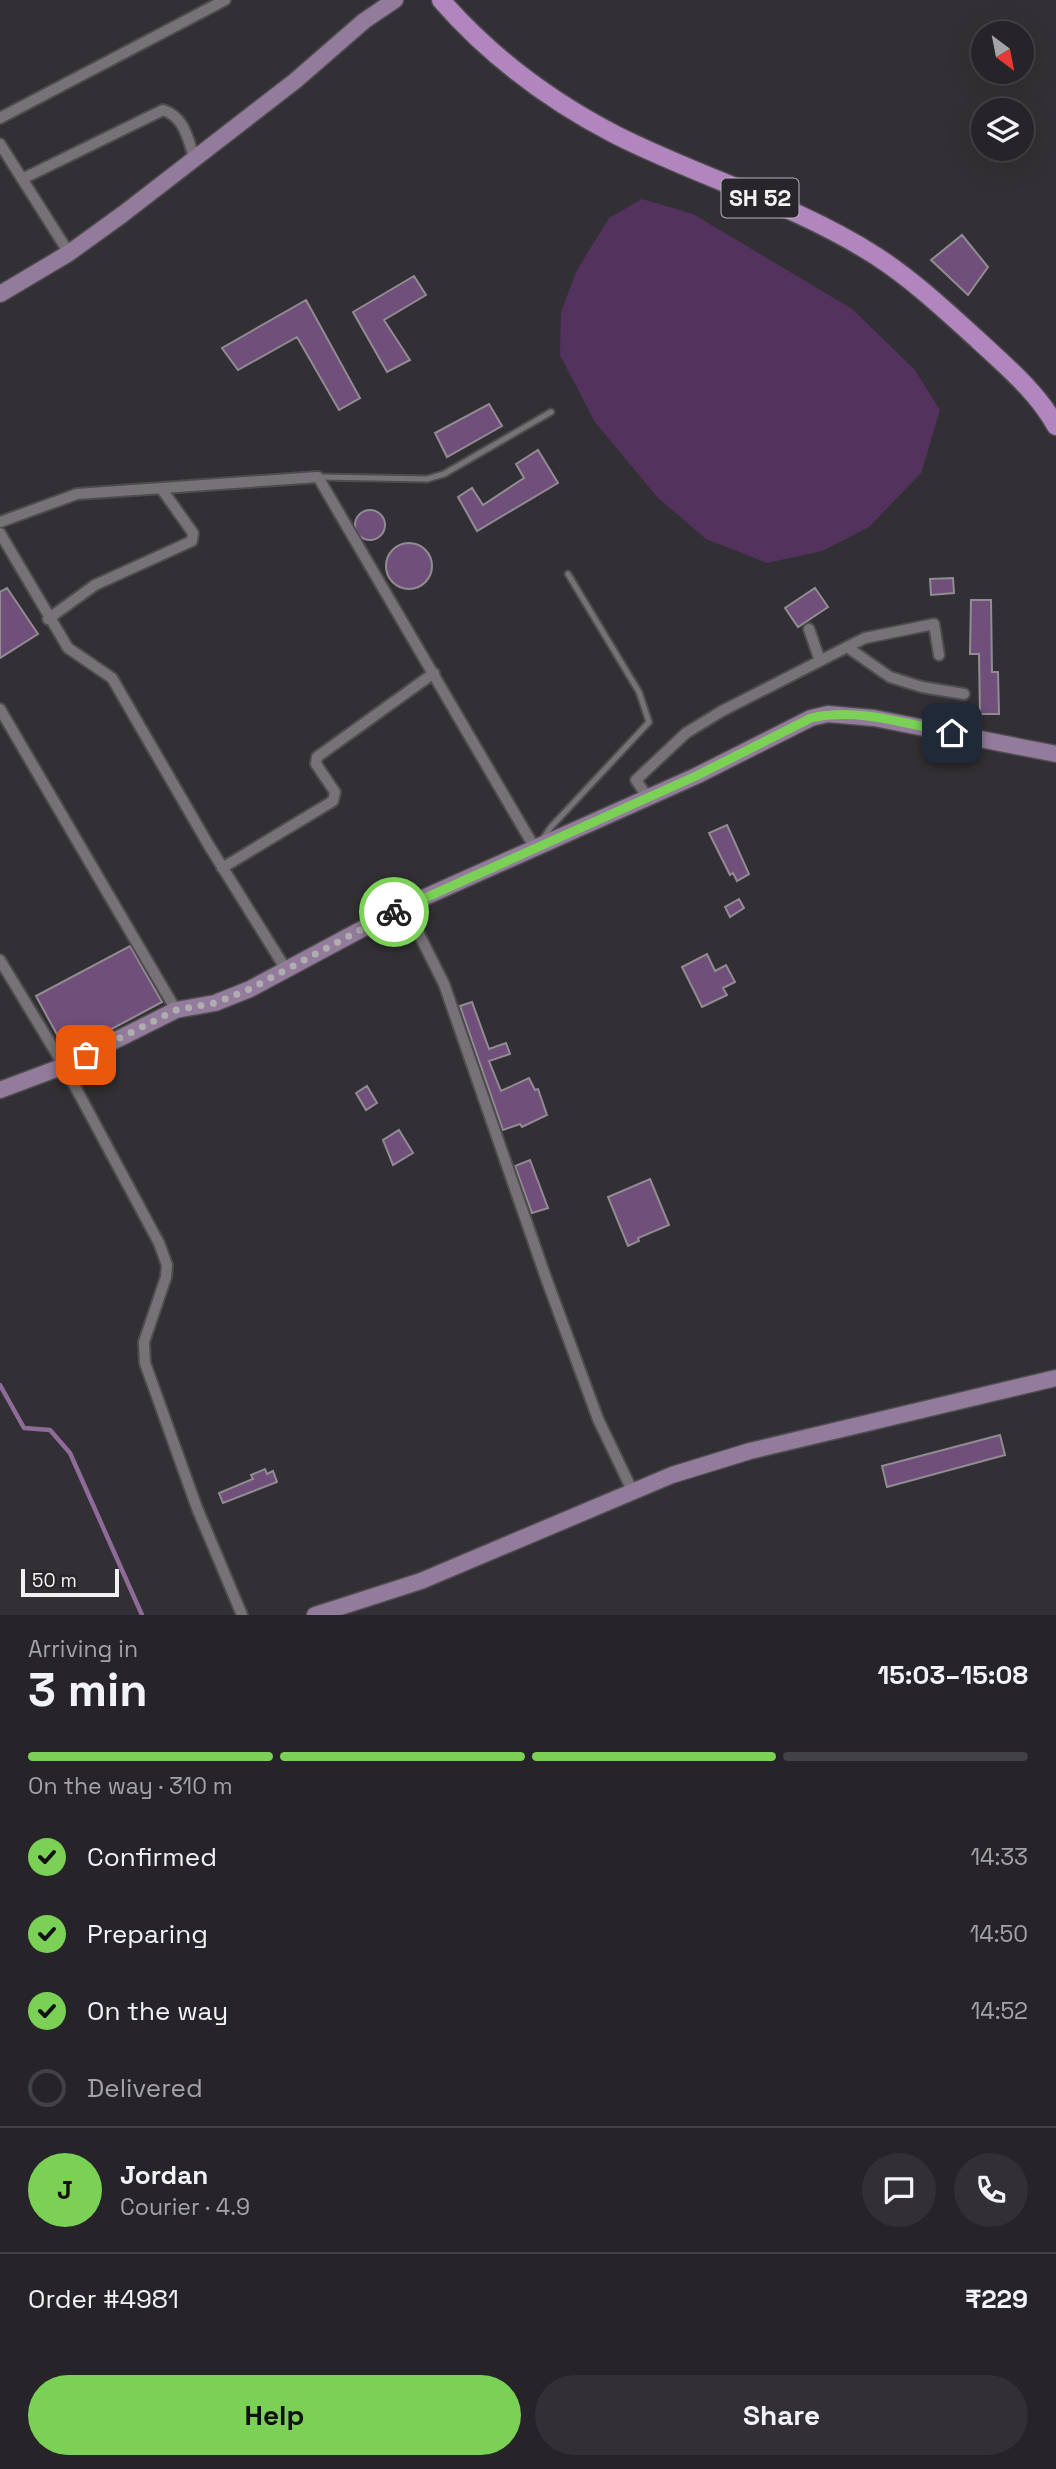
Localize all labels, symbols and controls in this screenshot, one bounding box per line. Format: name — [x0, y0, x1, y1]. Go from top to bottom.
north arrow — [971, 21, 1034, 84]
map controls — [971, 21, 1034, 161]
button: layers — [971, 98, 1034, 161]
road number: SH 52 — [722, 178, 798, 218]
pin — [922, 703, 982, 763]
icon: home — [933, 714, 971, 752]
courier — [359, 877, 429, 947]
icon: bike — [375, 893, 413, 931]
pin — [56, 1025, 116, 1085]
icon: bag — [67, 1036, 105, 1074]
scale bar — [21, 1566, 119, 1598]
text: 50 m — [32, 1568, 77, 1593]
text: Arriving in — [28, 1634, 138, 1664]
text: 15:03–15:08 — [878, 1658, 1028, 1692]
text: 3 min — [28, 1661, 148, 1719]
text: On the way · 310 m — [28, 1771, 233, 1801]
icon: check — [28, 1838, 66, 1876]
text: Confirmed — [87, 1840, 217, 1874]
text: 14:33 — [970, 1842, 1028, 1872]
icon: check — [28, 1915, 66, 1953]
text: Preparing — [87, 1917, 208, 1951]
text: 14:50 — [970, 1919, 1028, 1949]
icon: check — [28, 1992, 66, 2030]
text: On the way — [87, 1994, 228, 2028]
text: 14:52 — [971, 1996, 1028, 2026]
text: Delivered — [87, 2071, 203, 2105]
button: chat — [862, 2153, 936, 2227]
button: phone — [954, 2153, 1028, 2227]
text: Jordan — [120, 2158, 208, 2192]
text: J — [57, 2173, 73, 2207]
text: Courier · 4.9 — [120, 2192, 250, 2222]
text: Order #4981 — [28, 2282, 179, 2316]
text: ₹229 — [965, 2282, 1028, 2316]
button: Help — [28, 2375, 521, 2455]
button: Share — [535, 2375, 1028, 2455]

